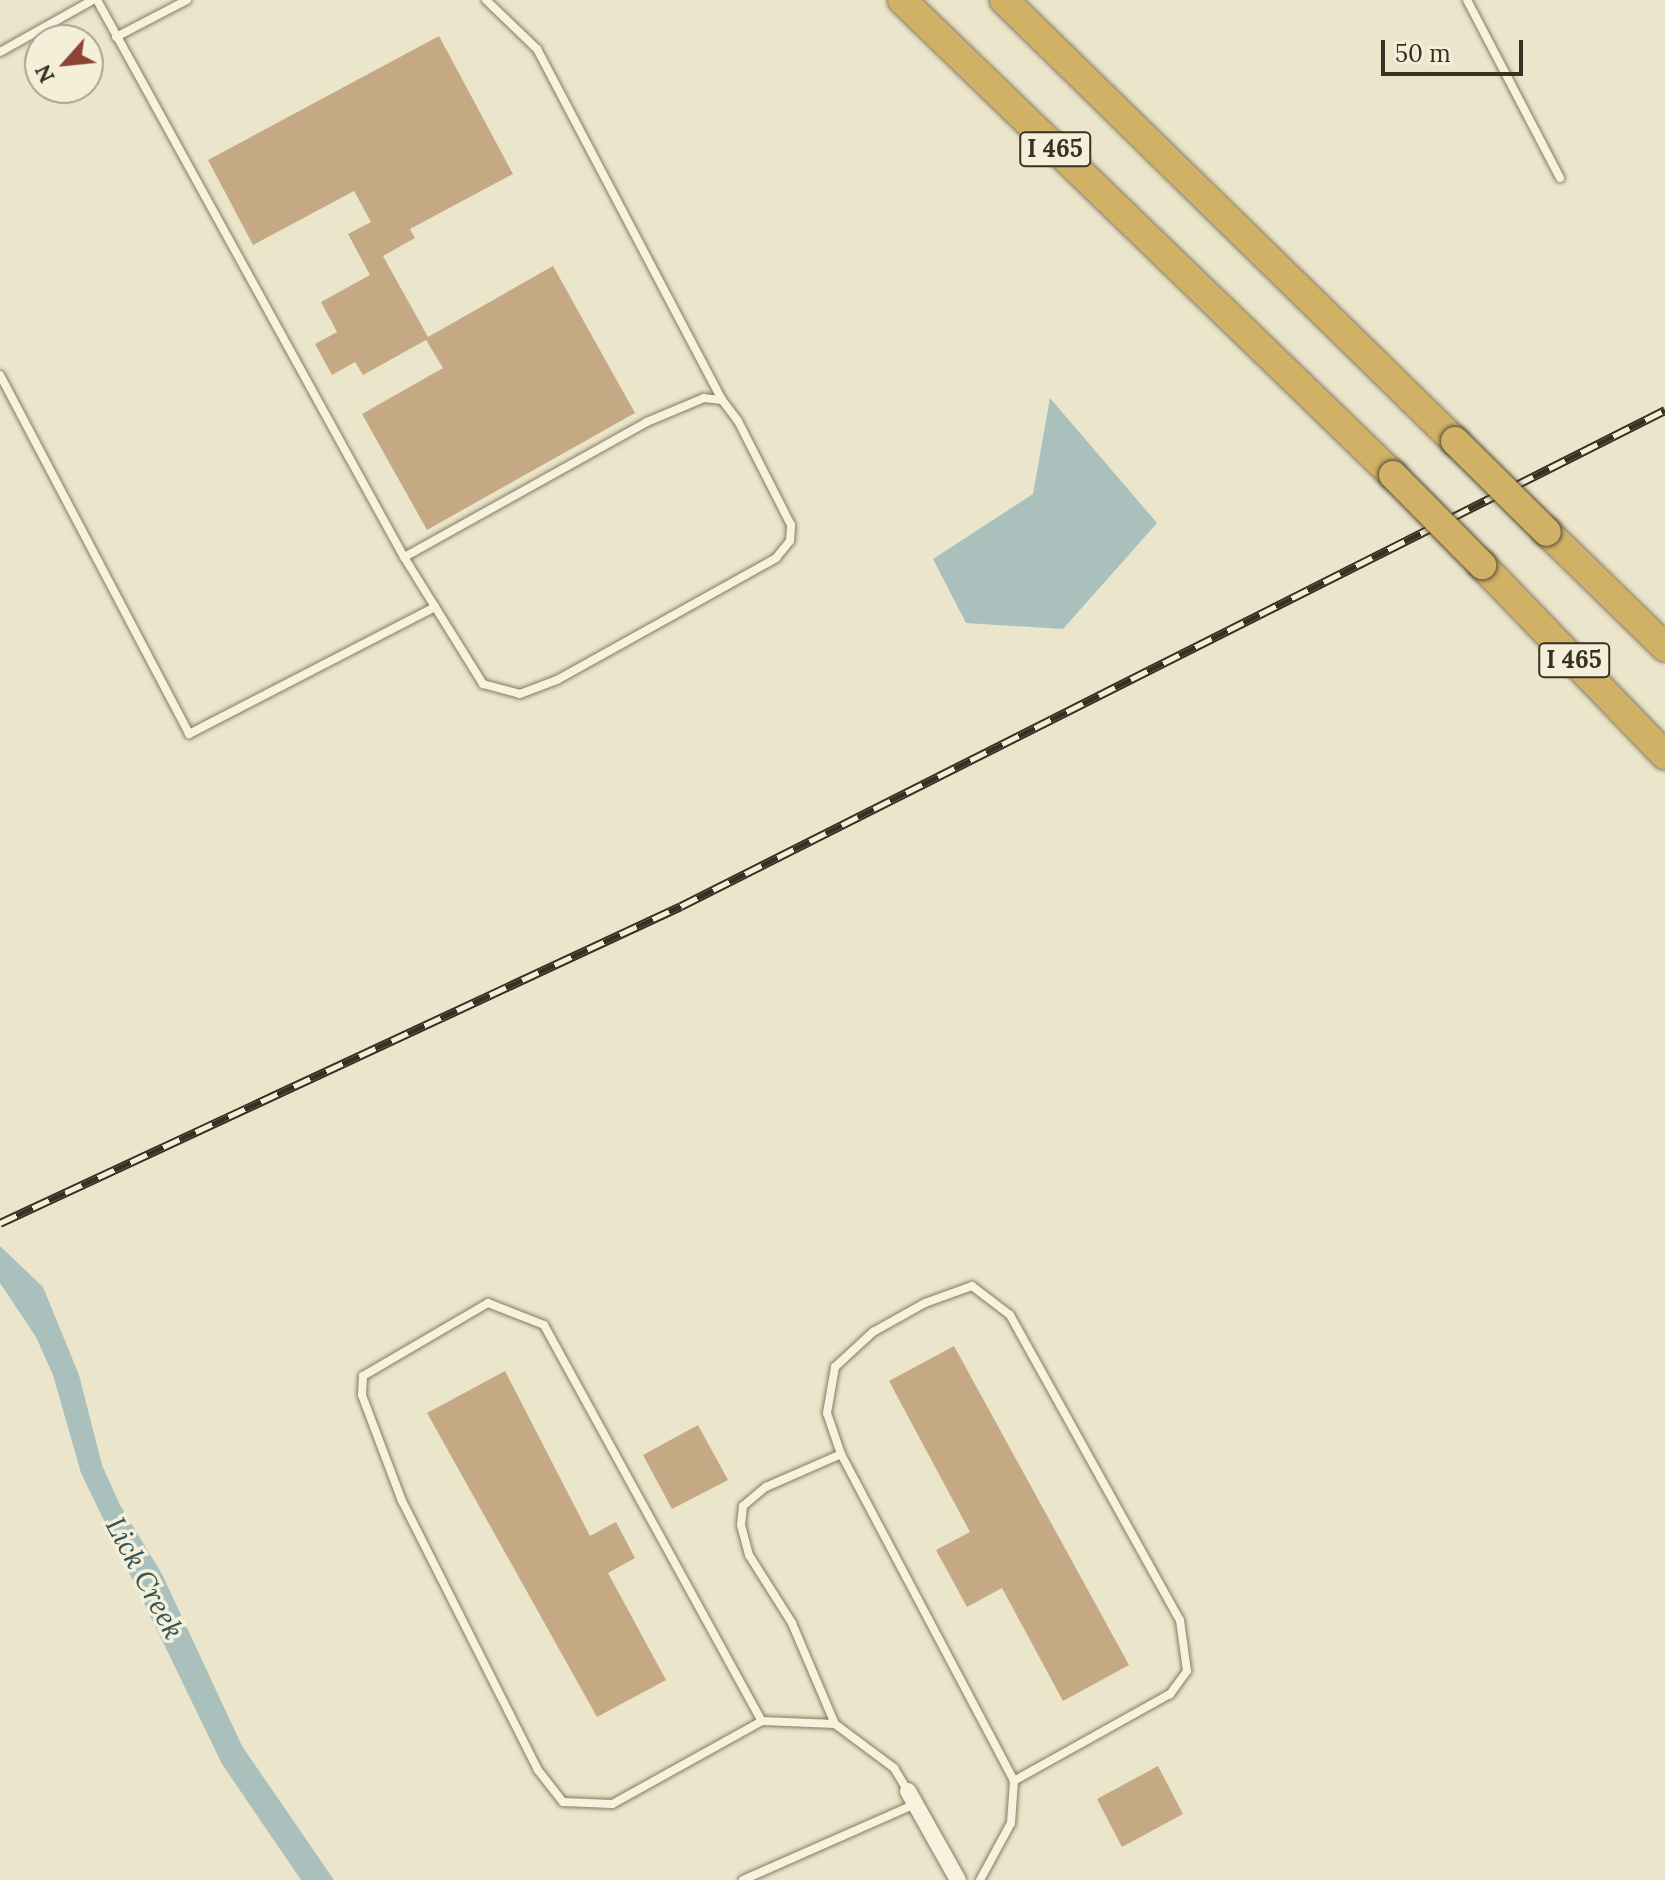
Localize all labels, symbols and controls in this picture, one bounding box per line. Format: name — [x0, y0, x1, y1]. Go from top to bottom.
north arrow — [24, 24, 104, 104]
scale bar — [1385, 24, 1527, 74]
text: 50 m — [1395, 38, 1451, 69]
text: N — [28, 60, 61, 88]
road number: I 465 — [1019, 129, 1091, 169]
road number: I 465 — [1538, 640, 1610, 680]
water label: Lick Creek — [99, 1511, 191, 1645]

